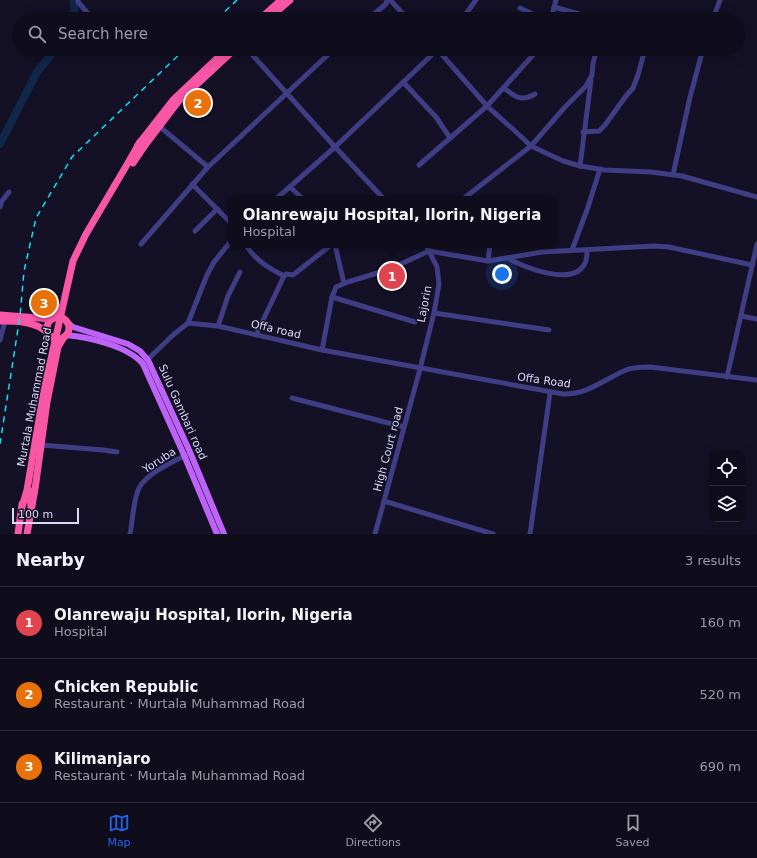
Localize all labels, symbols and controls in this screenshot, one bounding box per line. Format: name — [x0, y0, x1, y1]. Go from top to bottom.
search box — [12, 12, 745, 56]
icon: search — [26, 23, 48, 45]
text: Search here — [58, 25, 148, 43]
pin: 2 — [185, 88, 211, 118]
popup — [228, 196, 556, 248]
text: Olanrewaju Hospital, Ilorin, Nigeria — [243, 206, 541, 224]
text: Hospital — [243, 224, 296, 239]
pin: 1 — [379, 261, 405, 291]
your location — [492, 264, 512, 284]
street label: Lajorin — [415, 285, 434, 324]
pin: 3 — [31, 288, 57, 318]
street label: Offa road — [249, 317, 302, 342]
street label: Murtala Muhammad Road — [15, 326, 54, 468]
street label: Sulu Gambari road — [156, 363, 209, 462]
street label: Offa Road — [516, 370, 572, 391]
street label: High Court road — [371, 405, 406, 493]
street label: Yoruba — [139, 445, 178, 477]
map controls — [709, 450, 745, 522]
button: locate — [709, 450, 745, 486]
button: layers — [709, 486, 745, 522]
scale bar — [12, 506, 79, 525]
text: 100 m — [18, 508, 53, 521]
text: Nearby — [16, 550, 85, 570]
text: 3 results — [685, 553, 741, 568]
text: Olanrewaju Hospital, Ilorin, Nigeria — [54, 606, 353, 624]
text: 1 — [24, 615, 34, 630]
text: 160 m — [699, 615, 741, 630]
text: Hospital — [54, 624, 107, 639]
text: Chicken Republic — [54, 678, 198, 696]
text: 2 — [24, 687, 34, 702]
text: 520 m — [699, 687, 741, 702]
text: Restaurant · Murtala Muhammad Road — [54, 696, 305, 711]
text: Kilimanjaro — [54, 750, 150, 768]
text: 3 — [24, 759, 34, 774]
text: 690 m — [699, 759, 741, 774]
text: Restaurant · Murtala Muhammad Road — [54, 768, 305, 783]
tab: Map — [107, 812, 131, 849]
tab: Directions — [345, 812, 401, 849]
tab: Saved — [616, 812, 650, 849]

